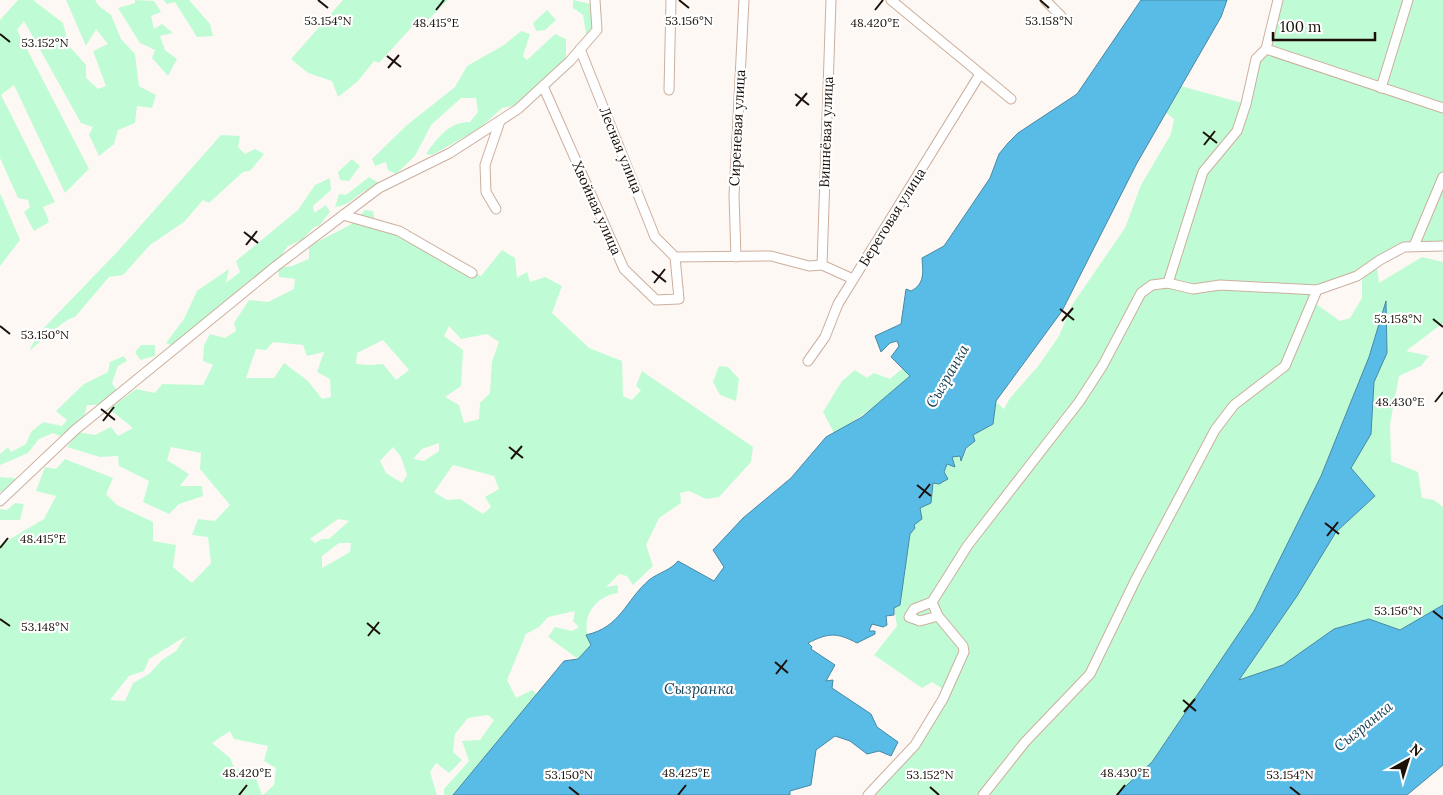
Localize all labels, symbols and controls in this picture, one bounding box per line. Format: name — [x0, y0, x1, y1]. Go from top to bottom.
scale bar — [1273, 10, 1376, 42]
text: 53.154°N — [304, 13, 352, 28]
text: 53.156°N — [665, 13, 713, 28]
text: 53.158°N — [1025, 13, 1073, 28]
text: 48.415°E — [413, 15, 459, 30]
text: 48.420°E — [851, 15, 899, 30]
text: 100 m — [1280, 17, 1321, 36]
text: 53.152°N — [21, 35, 69, 50]
street label: Сиреневая улица — [725, 69, 749, 187]
street label: Вишнёвая улица — [815, 76, 837, 188]
street label: Лесная улица — [595, 104, 647, 196]
street label: Хвойная улица — [568, 158, 626, 258]
street label: Береговая улица — [855, 164, 929, 270]
text: 53.158°N — [1374, 311, 1422, 326]
text: 53.150°N — [21, 327, 69, 342]
water label: Сызранка — [921, 340, 973, 411]
text: 48.430°E — [1375, 394, 1425, 409]
text: 48.415°E — [20, 531, 66, 546]
text: 53.156°N — [1374, 603, 1422, 618]
text: 53.148°N — [21, 619, 69, 634]
water label: Сызранка — [664, 679, 735, 698]
water label: Сызранка — [1330, 696, 1397, 755]
north arrow — [1383, 735, 1433, 785]
text: N — [1406, 739, 1426, 760]
text: 48.420°E — [223, 765, 271, 780]
text: 48.425°E — [662, 765, 710, 780]
text: 48.430°E — [1100, 765, 1150, 780]
text: 53.150°N — [545, 767, 593, 782]
text: 53.152°N — [906, 767, 954, 782]
text: 53.154°N — [1266, 767, 1314, 782]

